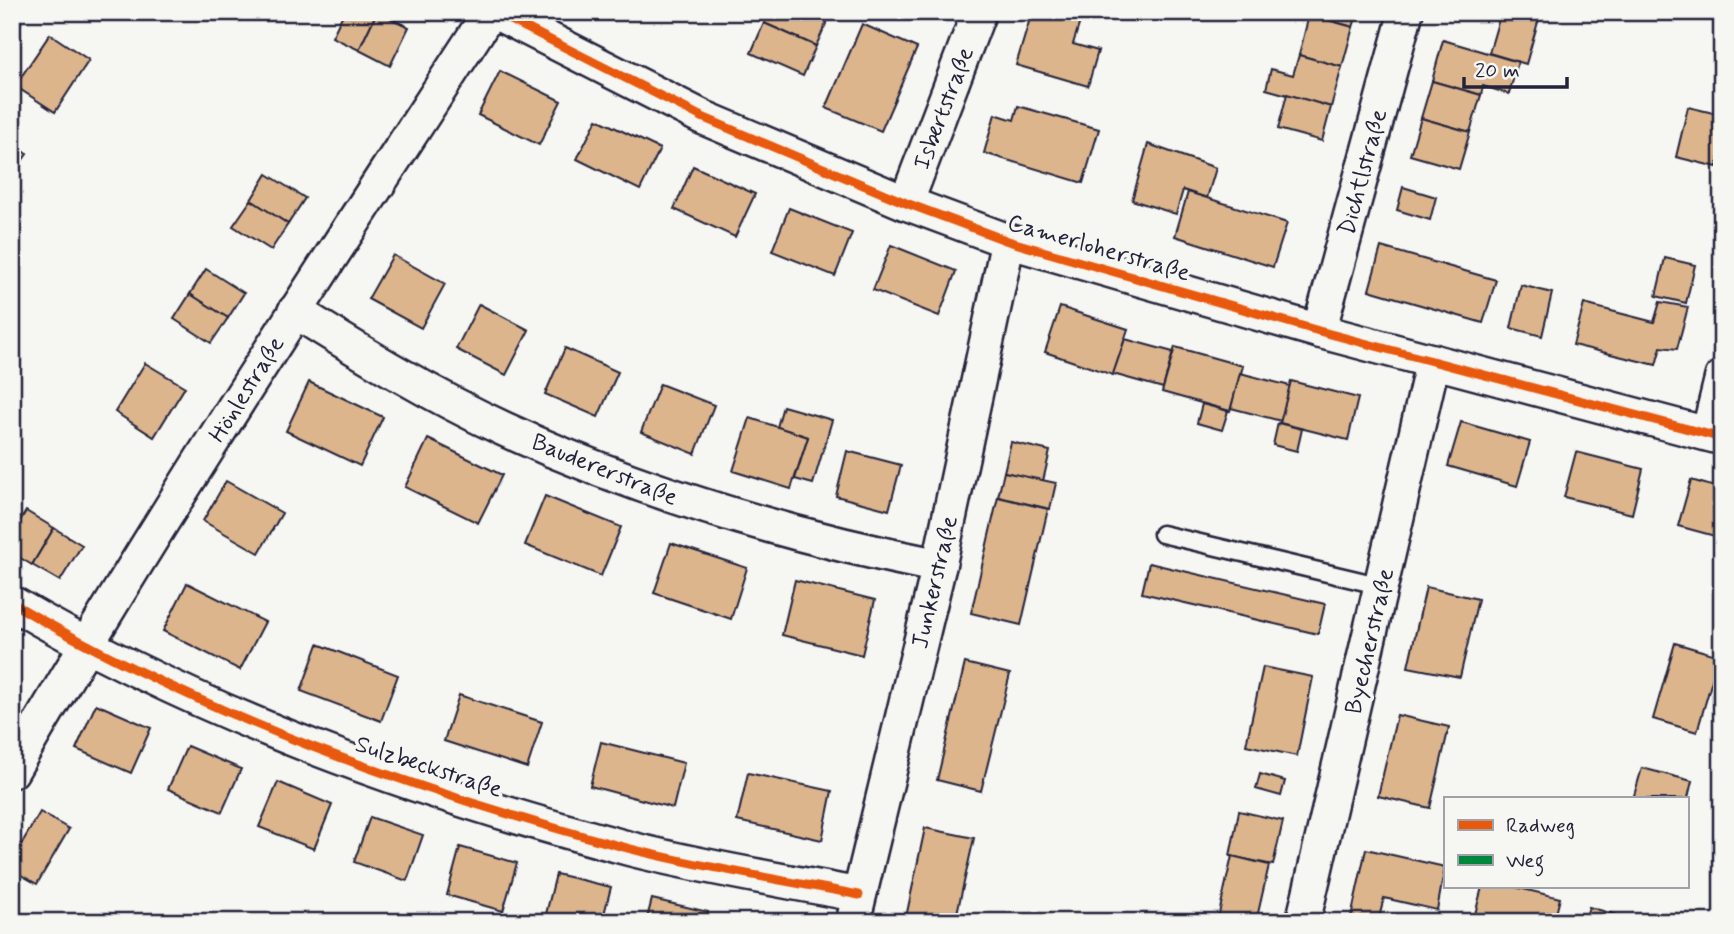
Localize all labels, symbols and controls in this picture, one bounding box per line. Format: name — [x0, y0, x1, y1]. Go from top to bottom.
street label: Isbertstraße — [907, 43, 982, 174]
scale bar — [1464, 46, 1568, 90]
text: 20 m — [1475, 57, 1520, 85]
street label: Dichtlstraße — [1332, 106, 1395, 239]
street label: Camerloherstraße — [1004, 208, 1194, 289]
street label: Hönlestraße — [202, 331, 292, 449]
street label: Baudererstraße — [527, 427, 682, 514]
street label: Junkerstraße — [905, 513, 966, 652]
street label: Byecherstraße — [1339, 565, 1402, 717]
street label: Sulzbeckstraße — [351, 729, 506, 806]
legend — [1444, 797, 1688, 888]
text: Radweg — [1506, 812, 1575, 840]
text: Weg — [1506, 847, 1544, 877]

